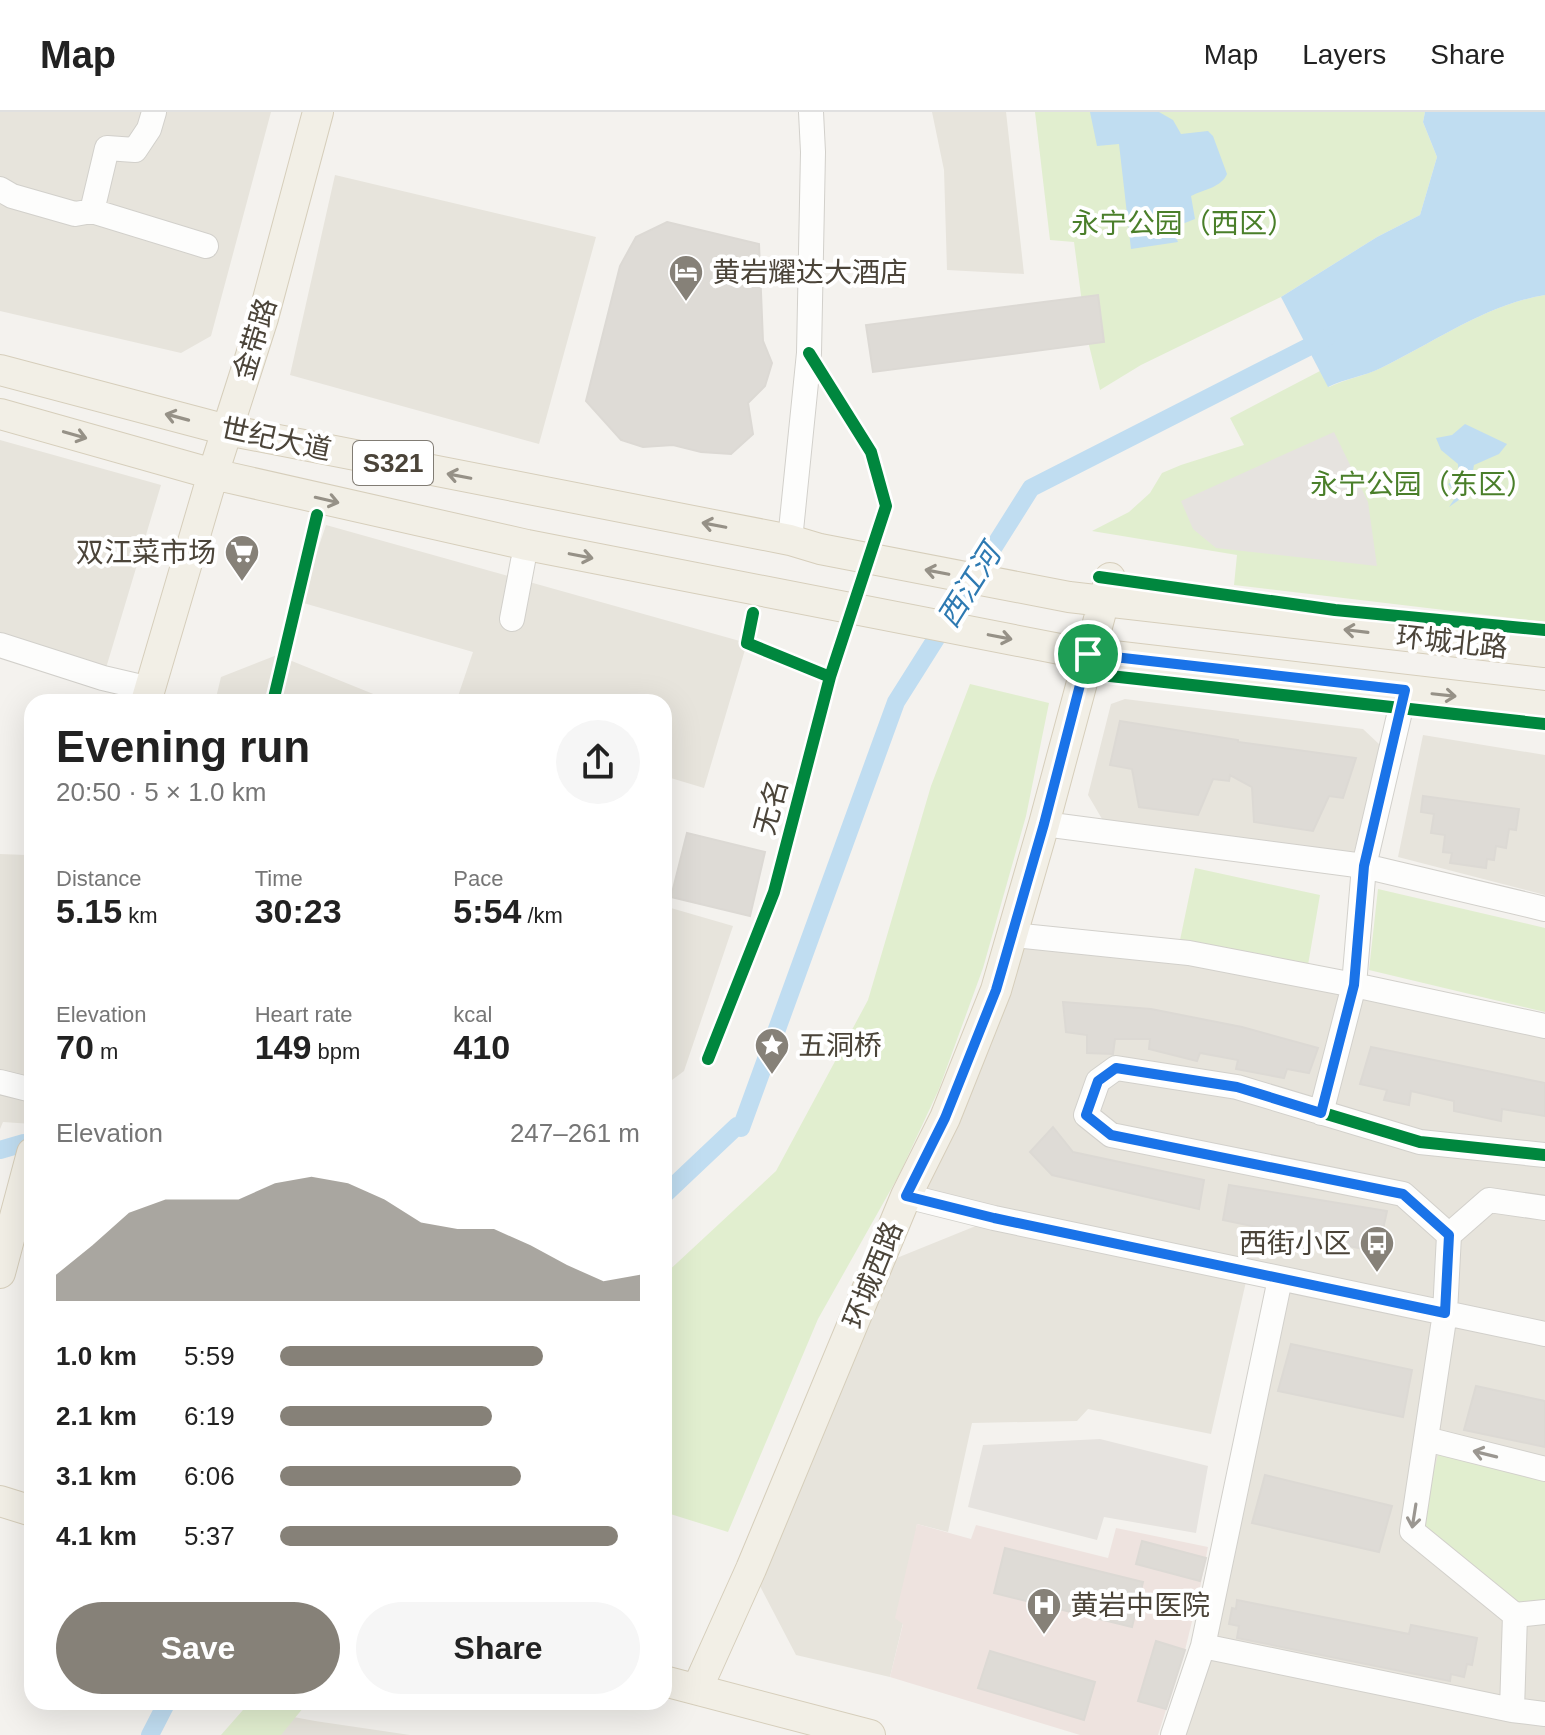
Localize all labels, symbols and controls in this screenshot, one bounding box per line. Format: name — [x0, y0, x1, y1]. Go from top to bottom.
text: Map — [40, 34, 116, 76]
text: Map — [1204, 39, 1258, 70]
text: Layers — [1302, 39, 1386, 70]
text: Share — [1430, 39, 1505, 70]
park label: 永宁公园（西区） — [1071, 208, 1295, 239]
hotel icon: 黄岩耀达大酒店 — [667, 253, 705, 303]
place label: 黄岩耀达大酒店 — [712, 257, 908, 288]
street label: 金带路 — [228, 294, 282, 384]
one-way arrow — [164, 408, 190, 423]
street label: 世纪大道 — [218, 412, 334, 466]
one-way arrow — [62, 429, 88, 444]
road number: S321 — [353, 441, 433, 485]
one-way arrow — [446, 467, 472, 482]
park label: 永宁公园（东区） — [1310, 469, 1534, 500]
one-way arrow — [314, 493, 339, 508]
one-way arrow — [702, 517, 727, 532]
supermarket icon: 双江菜市场 — [223, 533, 261, 583]
water label: 西江河 — [931, 535, 1009, 633]
place label: 双江菜市场 — [76, 537, 216, 568]
one-way arrow — [567, 549, 593, 564]
one-way arrow — [925, 563, 950, 578]
pin — [1054, 620, 1122, 688]
street label: 环城北路 — [1395, 621, 1509, 663]
one-way arrow — [1344, 623, 1369, 638]
one-way arrow — [987, 631, 1012, 646]
icon: arrive — [1066, 632, 1110, 676]
one-way arrow — [1430, 687, 1457, 702]
button: share — [556, 720, 640, 804]
text: Evening run — [56, 722, 310, 771]
street label: 无名 — [749, 776, 793, 838]
text: 20:50 · 5 × 1.0 km — [56, 777, 266, 807]
text: Distance — [56, 866, 142, 891]
text: Time — [255, 866, 303, 891]
text: Pace — [453, 866, 503, 891]
text: 5.15 — [56, 892, 122, 930]
text: 30:23 — [255, 892, 342, 930]
text: 5:54 — [453, 892, 521, 930]
text: km — [122, 903, 158, 928]
text: /km — [521, 903, 563, 928]
text: Elevation — [56, 1002, 147, 1027]
text: Heart rate — [255, 1002, 352, 1027]
text: kcal — [453, 1002, 492, 1027]
place icon: 五洞桥 — [753, 1026, 791, 1076]
text: 70 — [56, 1028, 94, 1066]
text: 149 — [255, 1028, 311, 1066]
text: 410 — [453, 1028, 510, 1066]
place label: 五洞桥 — [798, 1030, 882, 1061]
text: m — [94, 1039, 118, 1064]
text: bpm — [311, 1039, 360, 1064]
text: Elevation — [56, 1118, 163, 1148]
text: 247–261 m — [510, 1118, 640, 1148]
street label: 环城西路 — [838, 1217, 908, 1333]
bus stop icon: 西街小区 — [1358, 1224, 1396, 1274]
place label: 西街小区 — [1239, 1228, 1351, 1259]
text: 1.0 km — [56, 1341, 137, 1371]
text: 5:59 — [184, 1341, 235, 1371]
text: 2.1 km — [56, 1401, 137, 1431]
text: 6:19 — [184, 1401, 235, 1431]
one-way arrow — [1473, 1446, 1499, 1461]
text: 3.1 km — [56, 1461, 137, 1491]
text: 6:06 — [184, 1461, 235, 1491]
one-way arrow — [1406, 1503, 1421, 1528]
text: 4.1 km — [56, 1521, 137, 1551]
text: 5:37 — [184, 1521, 235, 1551]
hospital icon: 黄岩中医院 — [1025, 1586, 1063, 1636]
place label: 黄岩中医院 — [1070, 1590, 1210, 1621]
button: Save — [56, 1602, 340, 1694]
button: Share — [356, 1602, 640, 1694]

